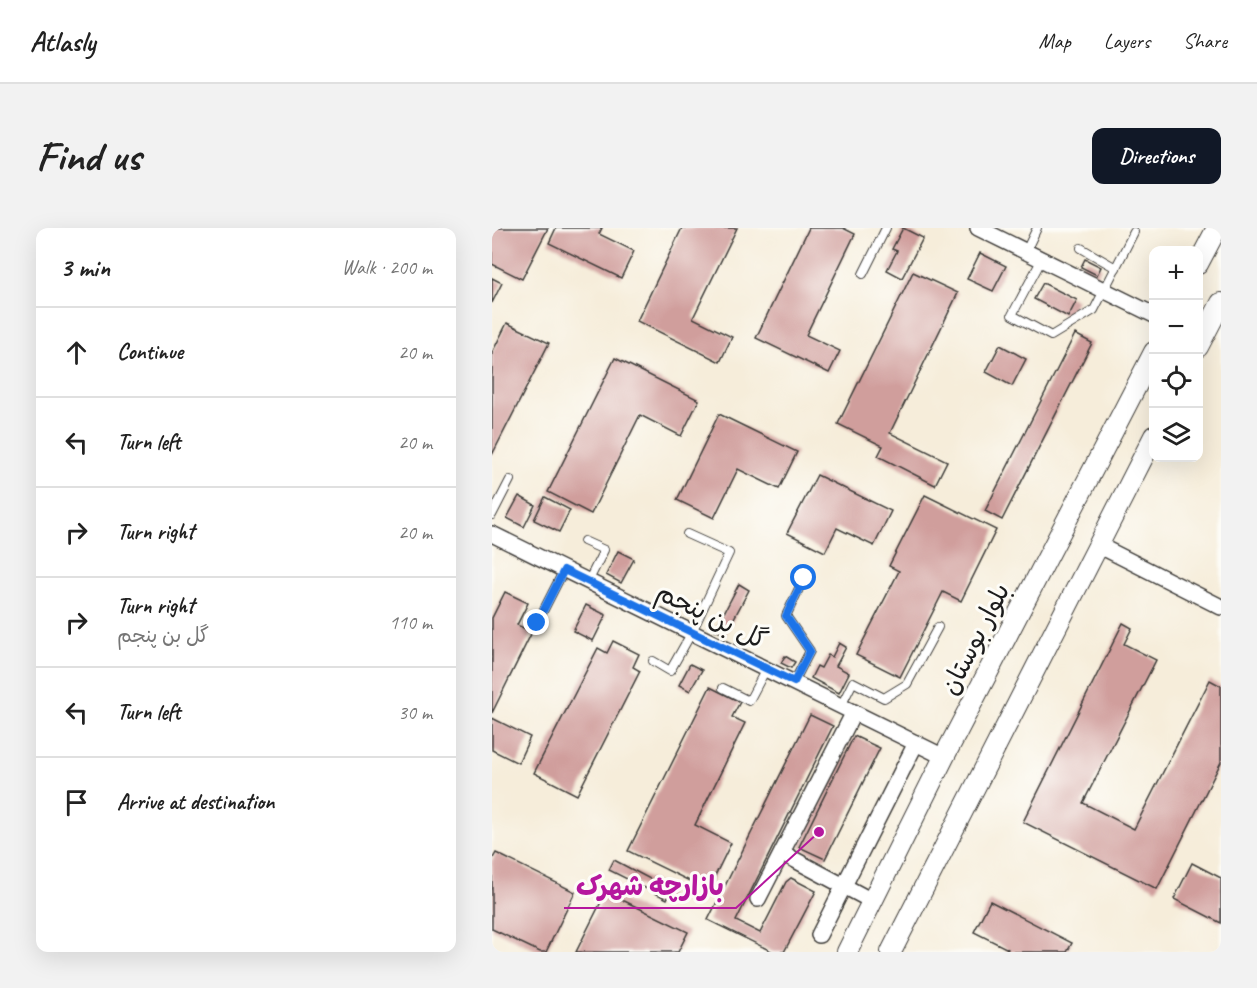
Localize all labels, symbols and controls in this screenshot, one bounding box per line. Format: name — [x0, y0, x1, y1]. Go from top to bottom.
text: Atlasly — [30, 24, 95, 59]
text: Map — [1038, 28, 1071, 54]
text: Layers — [1104, 28, 1150, 54]
text: Share — [1183, 28, 1227, 54]
button: Directions — [1092, 128, 1221, 184]
text: Find us — [36, 130, 141, 183]
map controls — [1149, 246, 1203, 462]
button: + — [1149, 246, 1203, 300]
text: 3 min — [60, 251, 110, 284]
text: Walk · 200 m — [342, 255, 432, 280]
button: − — [1149, 300, 1203, 354]
icon: ahead — [60, 336, 93, 369]
text: Continue — [117, 338, 183, 366]
text: 20 m — [398, 340, 432, 365]
button: locate — [1149, 354, 1203, 408]
button: layers — [1149, 408, 1203, 462]
icon: left — [60, 426, 93, 459]
text: Turn left — [117, 428, 181, 456]
text: 20 m — [398, 430, 432, 455]
icon: right — [60, 516, 93, 549]
text: Turn right — [117, 518, 194, 546]
text: 20 m — [398, 520, 432, 545]
route start — [790, 564, 816, 590]
street label: گل بن پنجم — [650, 575, 773, 660]
street label: بلوار بوستان — [933, 578, 1017, 700]
text: Turn right — [117, 592, 194, 620]
icon: right — [60, 606, 93, 639]
route end — [523, 609, 549, 635]
text: 110 m — [389, 610, 432, 635]
text: گل بن پنجم — [117, 623, 209, 648]
icon: left — [60, 696, 93, 729]
text: Turn left — [117, 698, 181, 726]
text: 30 m — [398, 700, 432, 725]
icon: arrive — [60, 786, 93, 819]
text: Arrive at destination — [117, 788, 274, 816]
callout: بازارچه شهرک — [564, 863, 736, 908]
text: بازارچه شهرک — [576, 869, 724, 903]

